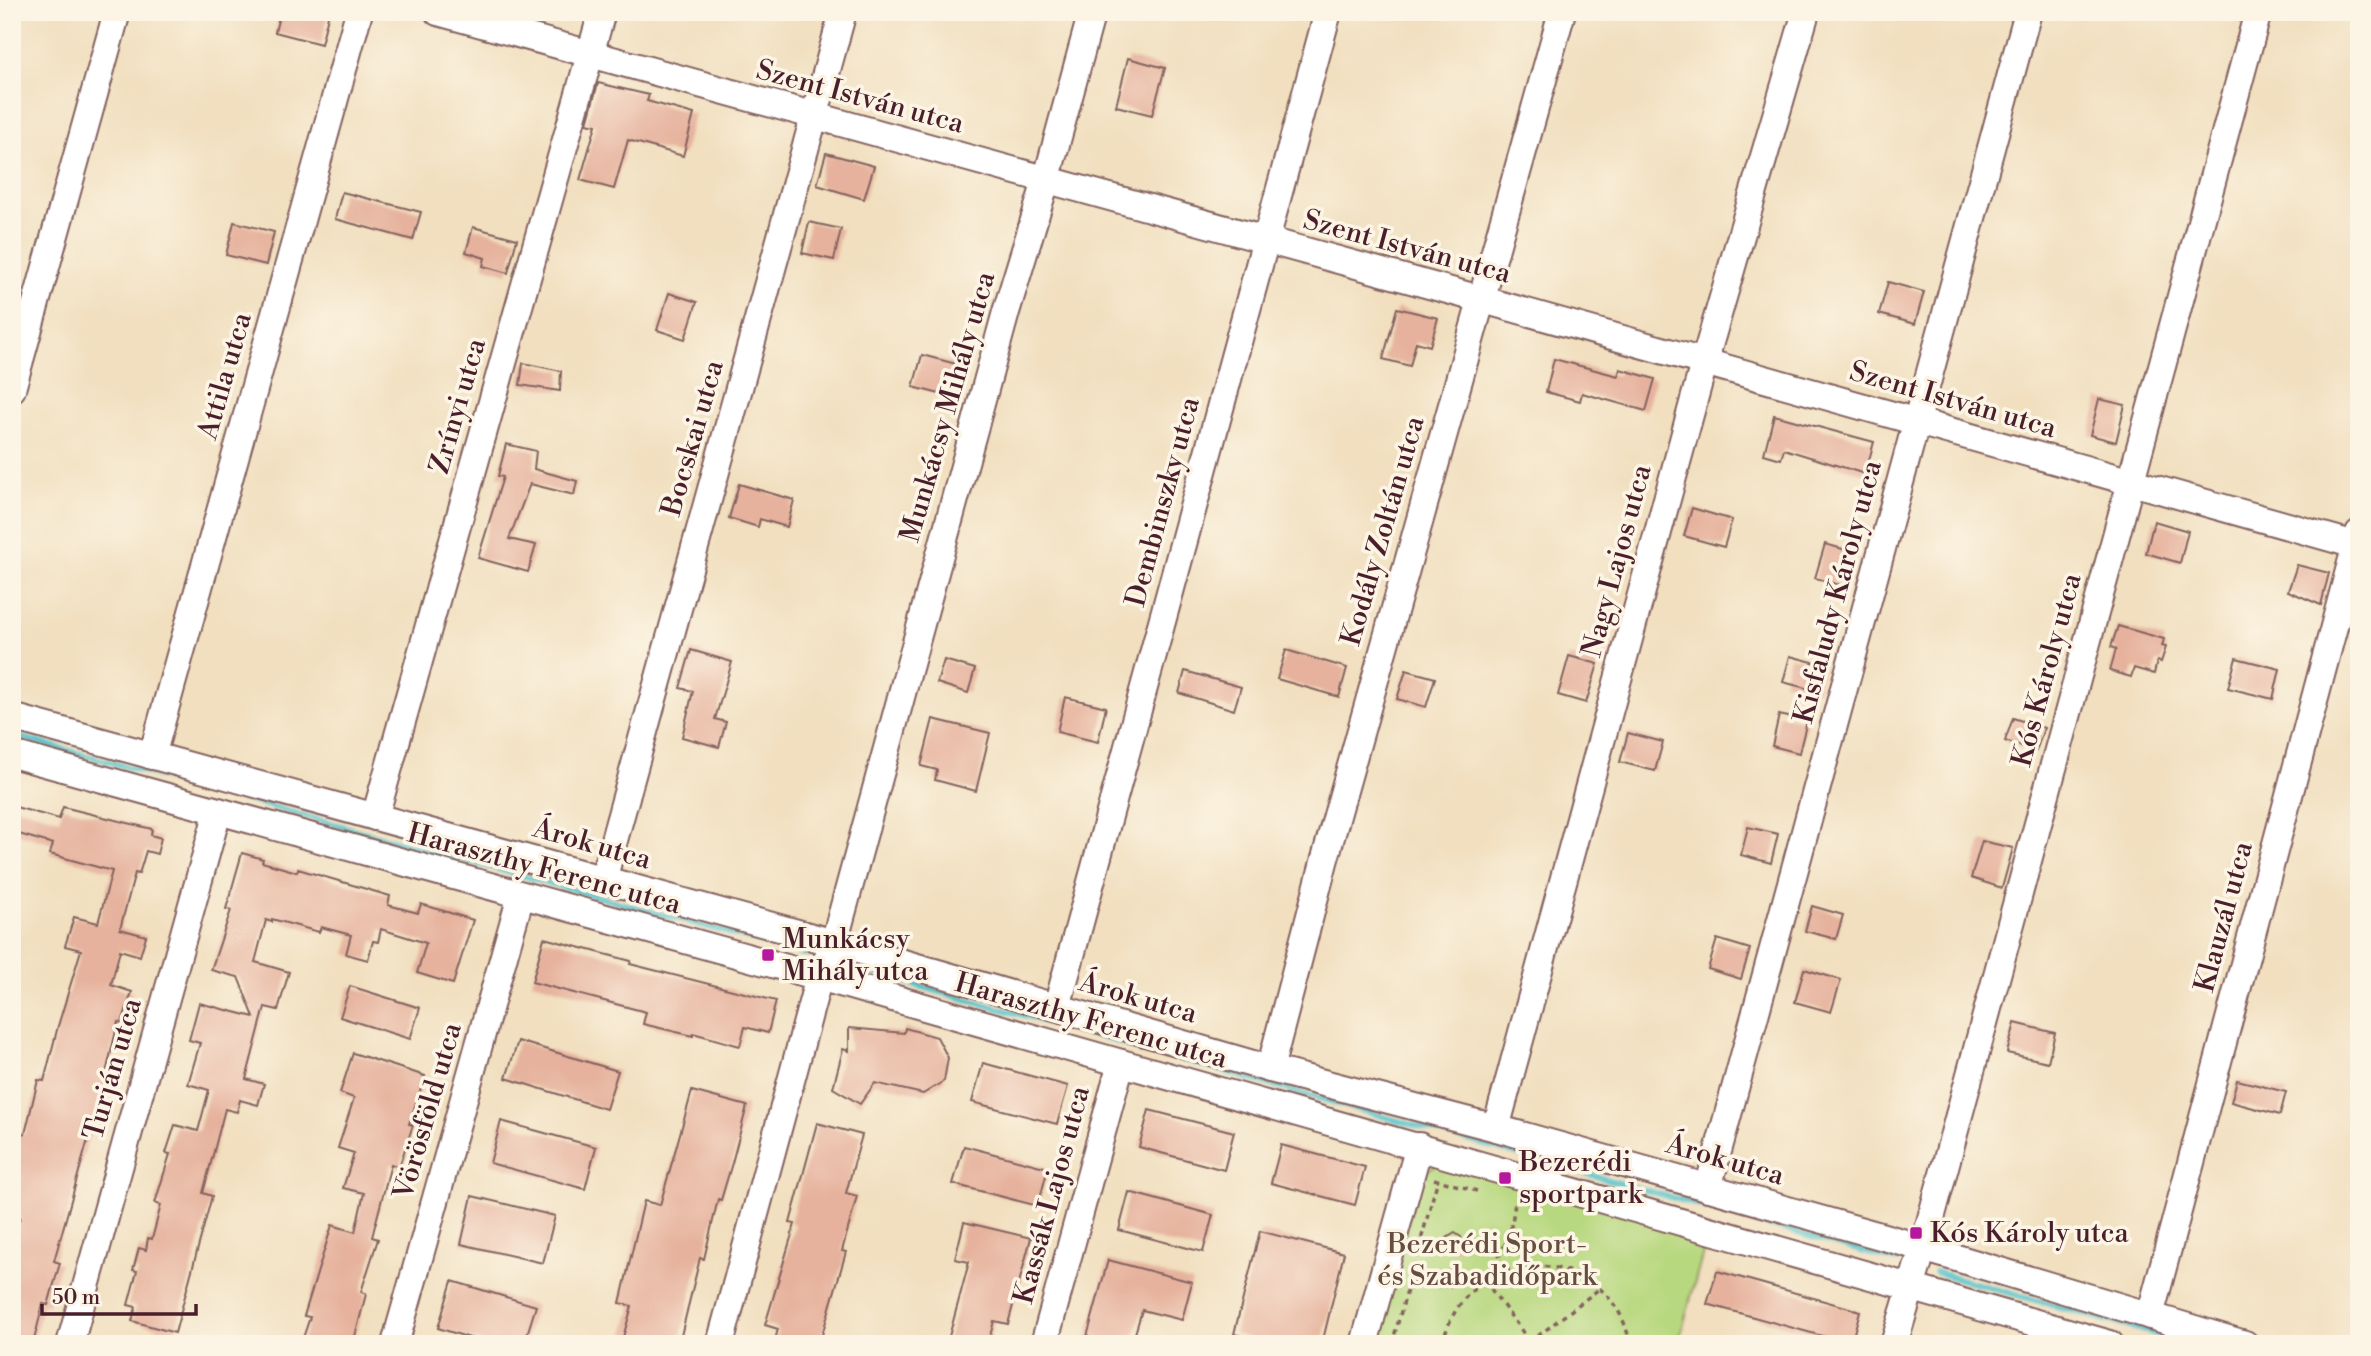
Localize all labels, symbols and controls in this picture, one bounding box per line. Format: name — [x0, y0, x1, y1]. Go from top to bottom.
street label: Szent István utca — [752, 52, 968, 142]
street label: Szent István utca — [1299, 202, 1515, 292]
street label: Munkácsy Mihály utca — [893, 267, 1004, 546]
street label: Attila utca — [190, 308, 260, 444]
street label: Zrínyi utca — [422, 334, 494, 478]
street label: Szent István utca — [1846, 354, 2061, 446]
street label: Bocskai utca — [654, 355, 732, 521]
street label: Dembinszky utca — [1118, 393, 1208, 611]
street label: Kodály Zoltán utca — [1334, 412, 1433, 650]
street label: Kisfaludy Károly utca — [1786, 456, 1890, 727]
street label: Nagy Lajos utca — [1575, 460, 1660, 661]
street label: Kós Károly utca — [2004, 569, 2090, 771]
street label: Árok utca — [528, 808, 656, 878]
street label: Haraszthy Ferenc utca — [403, 816, 685, 923]
street label: Klauzál utca — [2187, 837, 2261, 996]
place label: Munkácsy Mihály utca — [782, 922, 929, 989]
marker: Munkácsy Mihály utca — [760, 947, 776, 963]
street label: Árok utca — [1074, 962, 1202, 1032]
street label: Haraszthy Ferenc utca — [951, 965, 1232, 1077]
street label: Turján utca — [76, 993, 150, 1144]
street label: Vörösföld utca — [386, 1018, 470, 1204]
street label: Kassák Lajos utca — [1006, 1081, 1098, 1308]
street label: Árok utca — [1661, 1124, 1789, 1194]
place label: Bezerédi sportpark — [1518, 1145, 1644, 1212]
marker: Bezerédi sportpark — [1497, 1170, 1513, 1186]
place label: Kós Károly utca — [1930, 1216, 2130, 1251]
marker: Kós Károly utca — [1908, 1225, 1924, 1241]
park label: Bezerédi Sport- és Szabadidőpark — [1377, 1227, 1598, 1294]
scale bar — [42, 1272, 196, 1316]
text: 50 m — [52, 1285, 100, 1311]

